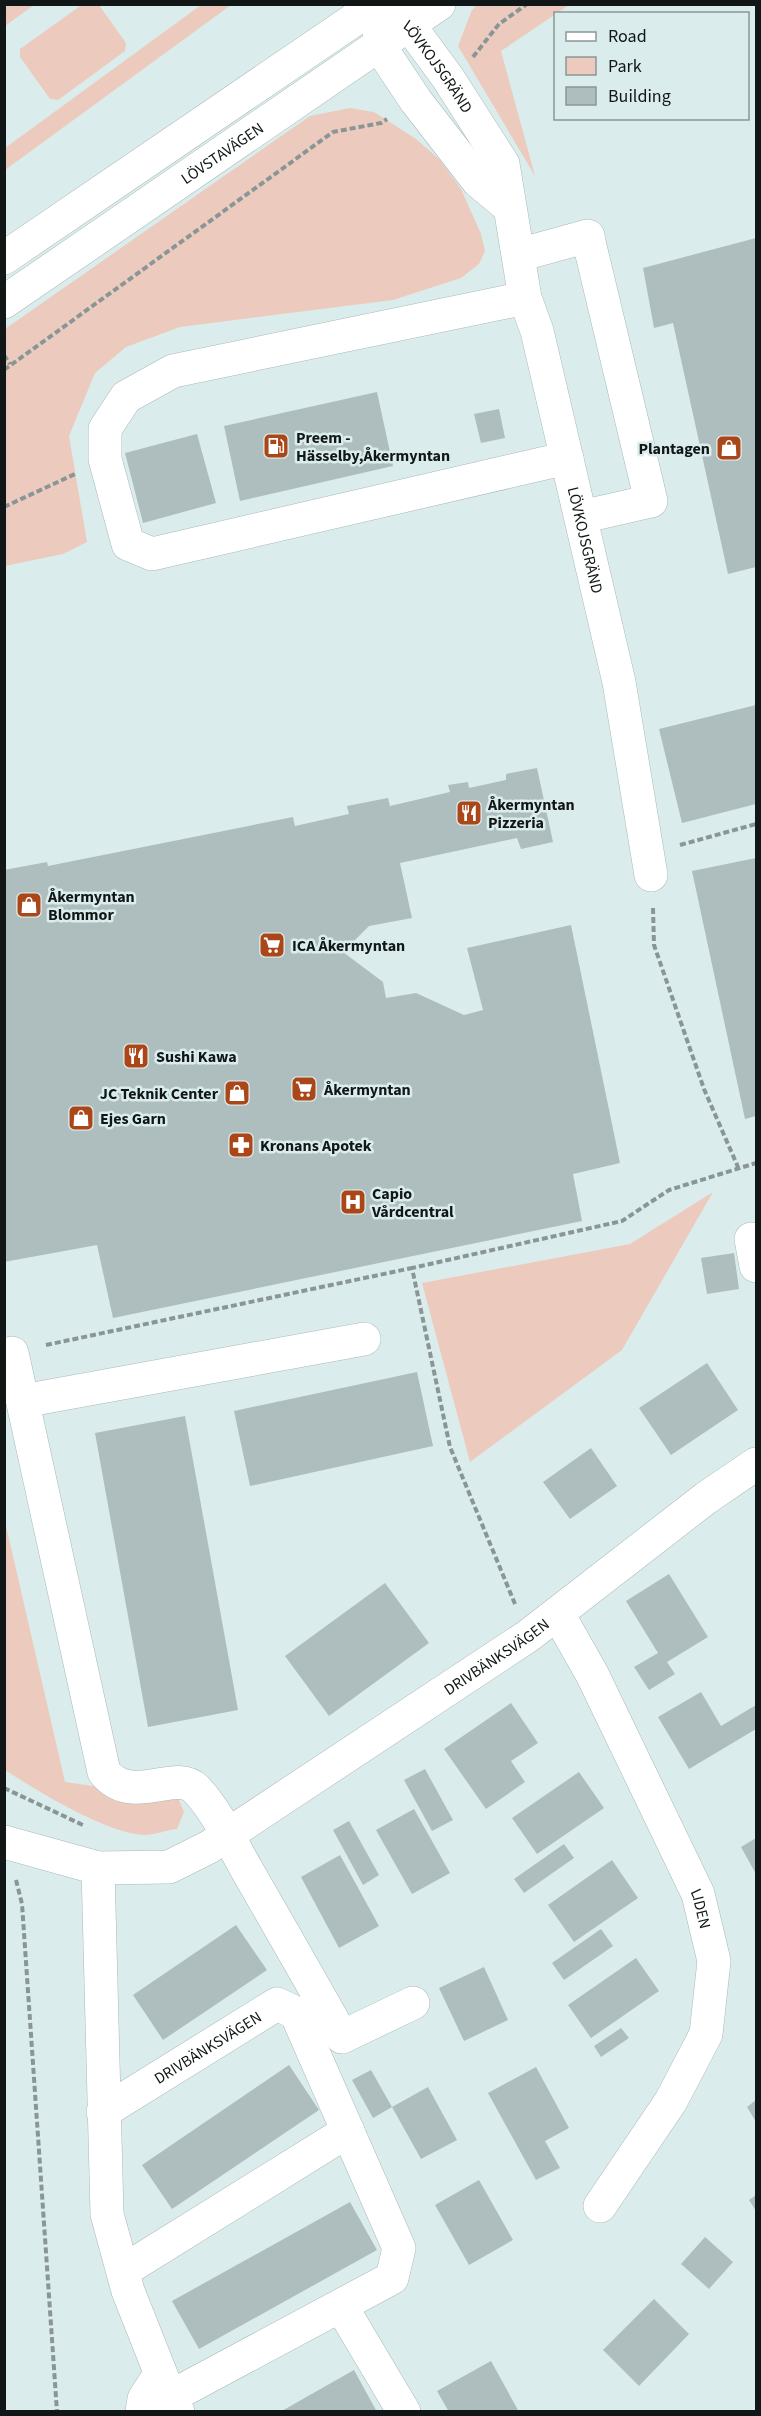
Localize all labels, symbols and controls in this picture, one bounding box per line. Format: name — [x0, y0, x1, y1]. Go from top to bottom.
legend — [554, 12, 749, 120]
street label: LÖVKOJSGRÄND — [399, 14, 478, 118]
text: Road — [608, 24, 647, 49]
text: Park — [608, 54, 642, 79]
text: Building — [608, 84, 671, 109]
street label: LÖVSTAVÄGEN — [177, 117, 268, 190]
place label: Preem - Hässelby,Åkermyntan — [296, 427, 450, 467]
fuel station icon: Preem - Hässelby,Åkermyntan — [261, 431, 291, 461]
shop icon: Plantagen — [714, 433, 744, 463]
place label: Plantagen — [638, 438, 710, 460]
street label: LÖVKOJSGRÄND — [562, 485, 608, 596]
place label: Åkermyntan Pizzeria — [487, 794, 575, 834]
restaurant icon: Åkermyntan Pizzeria — [454, 798, 484, 828]
place label: Åkermyntan Blommor — [47, 886, 135, 926]
shop icon: Åkermyntan Blommor — [14, 890, 44, 920]
supermarket icon: ICA Åkermyntan — [257, 930, 287, 960]
place label: ICA Åkermyntan — [292, 935, 405, 957]
restaurant icon: Sushi Kawa — [121, 1041, 151, 1071]
place label: Sushi Kawa — [156, 1046, 237, 1068]
supermarket icon: Åkermyntan — [289, 1074, 319, 1104]
shop icon: JC Teknik Center — [222, 1078, 252, 1108]
place label: Åkermyntan — [323, 1079, 411, 1101]
place label: JC Teknik Center — [100, 1083, 219, 1105]
shop icon: Ejes Garn — [66, 1103, 96, 1133]
place label: Ejes Garn — [100, 1108, 166, 1130]
pharmacy icon: Kronans Apotek — [226, 1130, 256, 1160]
place label: Kronans Apotek — [260, 1135, 372, 1157]
place label: Capio Vårdcentral — [371, 1183, 454, 1223]
hospital icon: Capio Vårdcentral — [338, 1187, 368, 1217]
street label: DRIVBÄNKSVÄGEN — [440, 1614, 554, 1701]
street label: LIDEN — [685, 1885, 716, 1931]
street label: DRIVBÄNKSVÄGEN — [150, 2006, 266, 2090]

